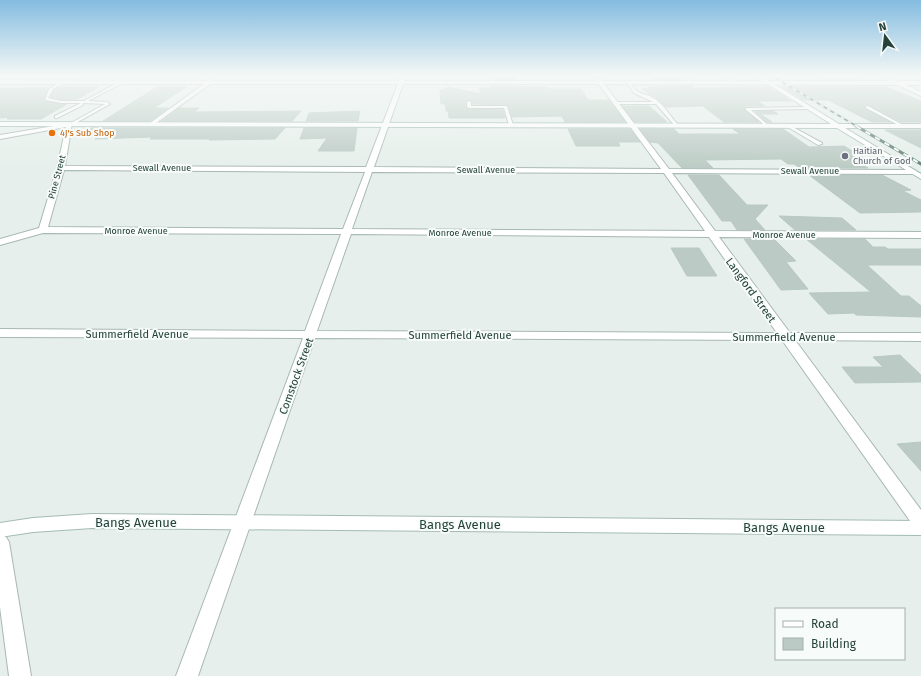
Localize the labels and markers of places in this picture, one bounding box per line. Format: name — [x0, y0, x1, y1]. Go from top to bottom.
marker: 4J's Sub Shop — [47, 128, 57, 138]
place label: 4J's Sub Shop — [60, 128, 115, 138]
place label: Haitian Church of God — [853, 146, 911, 166]
marker: Haitian Church of God — [840, 151, 850, 161]

